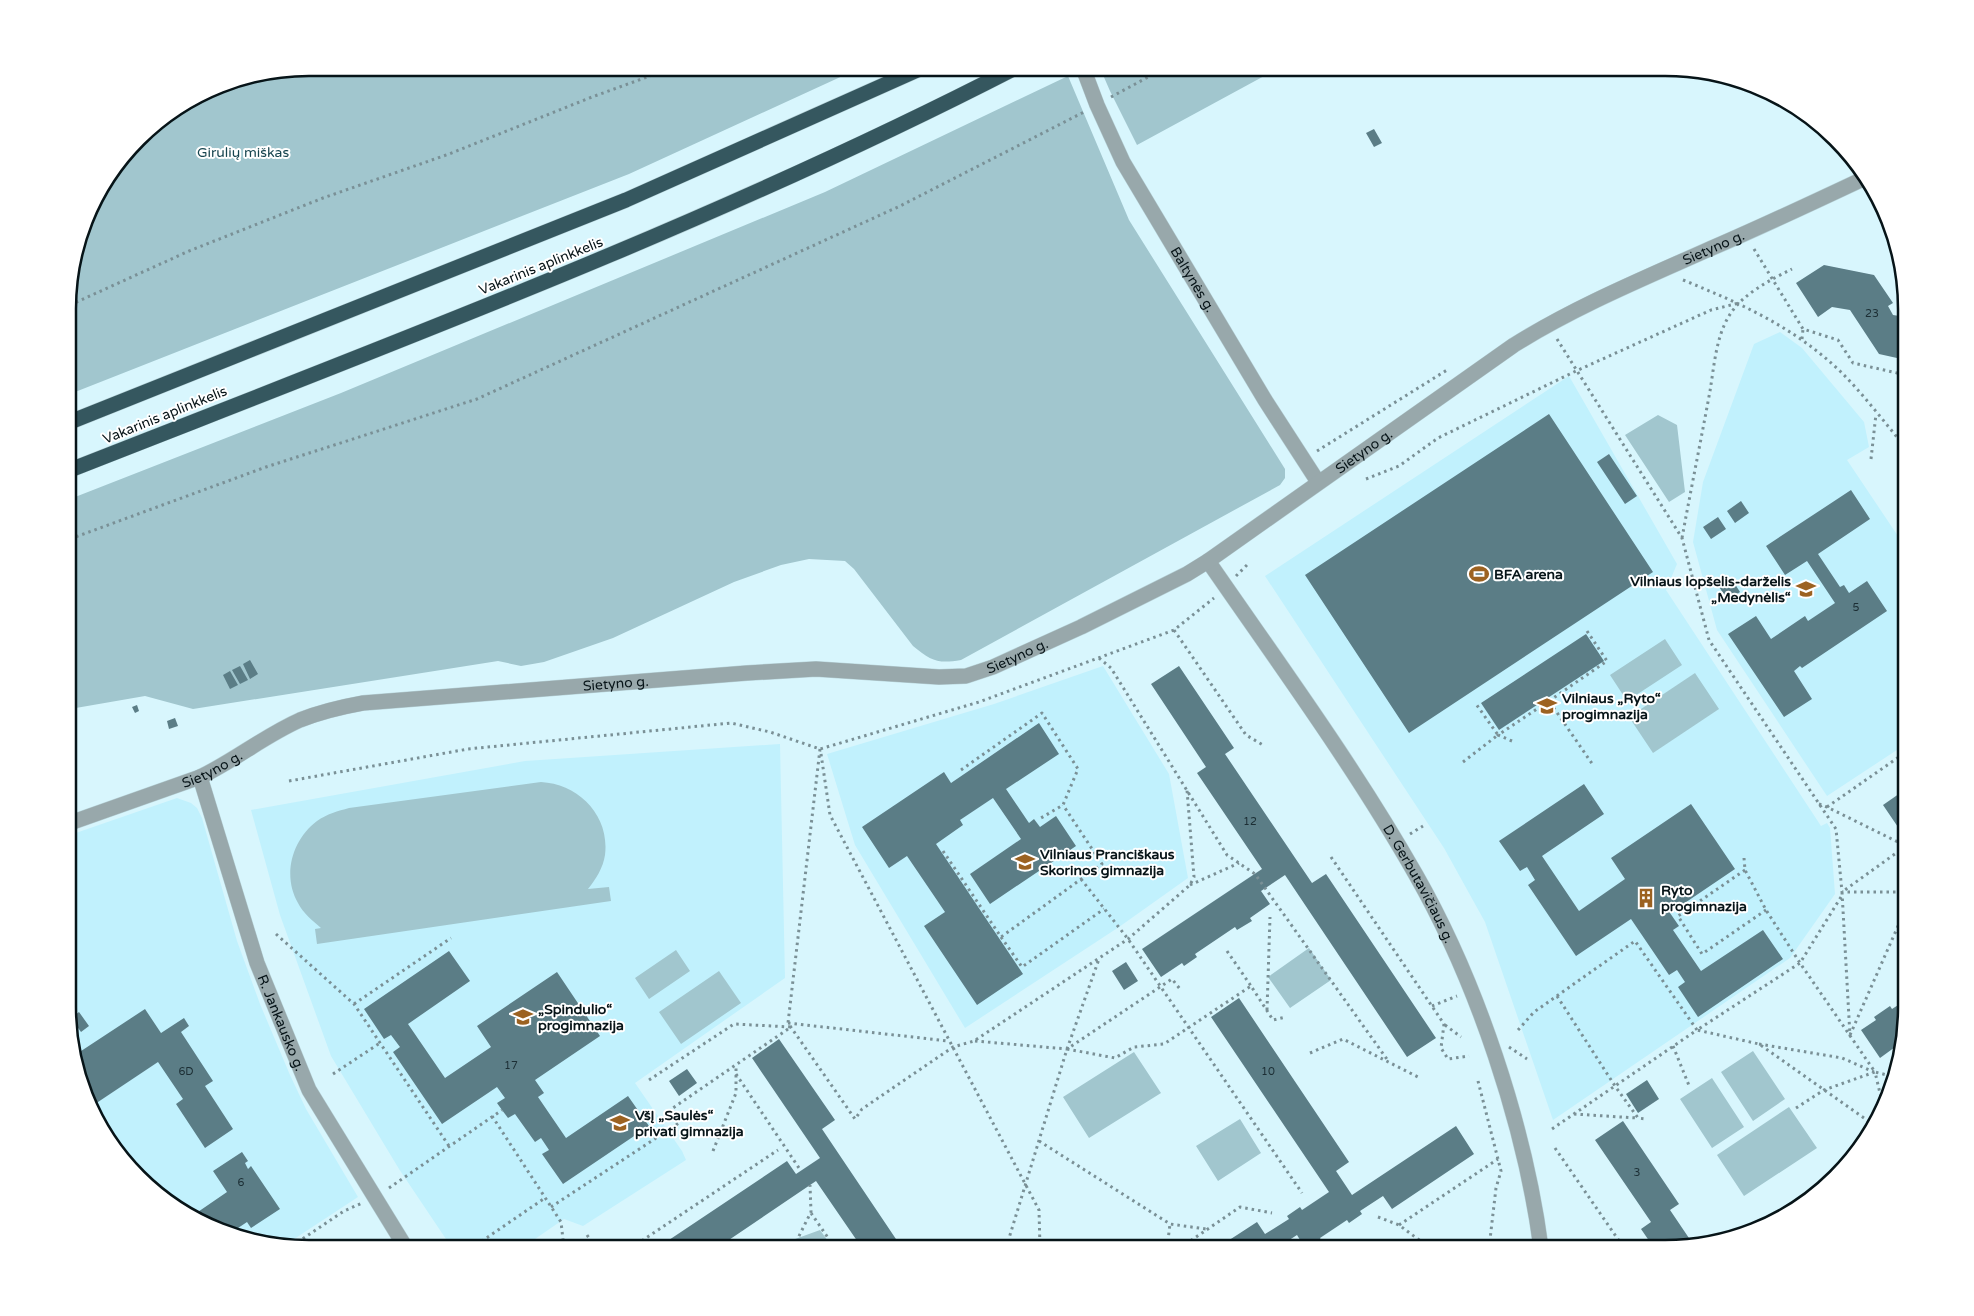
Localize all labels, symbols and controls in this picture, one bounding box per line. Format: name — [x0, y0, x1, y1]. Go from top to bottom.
park label: Girulių miškas — [197, 144, 289, 161]
street label: Sietyno g. — [1680, 226, 1747, 268]
street label: Vakarinis aplinkkelis — [476, 233, 606, 299]
street label: Baltynės g. — [1167, 244, 1219, 315]
house number: 23 — [1865, 307, 1879, 320]
street label: Vakarinis aplinkkelis — [100, 382, 230, 448]
street label: Sietyno g. — [1332, 425, 1396, 477]
sports icon: BFA arena — [1468, 563, 1490, 585]
place label: BFA arena — [1494, 566, 1563, 583]
place label: Vilniaus lopšelis-darželis „Medynėlis“ — [1630, 573, 1791, 606]
school or university icon: Vilniaus lopšelis-darželis „Medynėlis“ — [1795, 578, 1817, 600]
house number: 5 — [1853, 601, 1860, 614]
street label: Sietyno g. — [984, 635, 1051, 677]
street label: Sietyno g. — [582, 672, 649, 694]
place label: Vilniaus „Ryto“ progimnazija — [1562, 690, 1661, 723]
school or university icon: Vilniaus „Ryto“ progimnazija — [1536, 695, 1558, 717]
street label: Sietyno g. — [179, 747, 245, 791]
house number: 12 — [1243, 815, 1257, 828]
street label: D. Gerbutavičiaus g. — [1380, 821, 1458, 946]
place label: Vilniaus Pranciškaus Skorinos gimnazija — [1040, 846, 1175, 879]
school or university icon: Vilniaus Pranciškaus Skorinos gimnazija — [1014, 851, 1036, 873]
place label: Ryto progimnazija — [1661, 882, 1747, 915]
building icon: Ryto progimnazija — [1635, 887, 1657, 909]
street label: R. Jankausko g. — [254, 972, 309, 1073]
place label: „Spindulio“ progimnazija — [538, 1001, 624, 1034]
school or university icon: „Spindulio“ progimnazija — [512, 1006, 534, 1028]
house number: 17 — [504, 1059, 518, 1072]
house number: 6D — [178, 1065, 194, 1078]
house number: 10 — [1261, 1065, 1275, 1078]
place label: VšĮ „Saulės“ privati gimnazija — [635, 1107, 744, 1140]
school or university icon: VšĮ „Saulės“ privati gimnazija — [609, 1112, 631, 1134]
house number: 3 — [1634, 1166, 1641, 1179]
house number: 6 — [238, 1176, 245, 1189]

